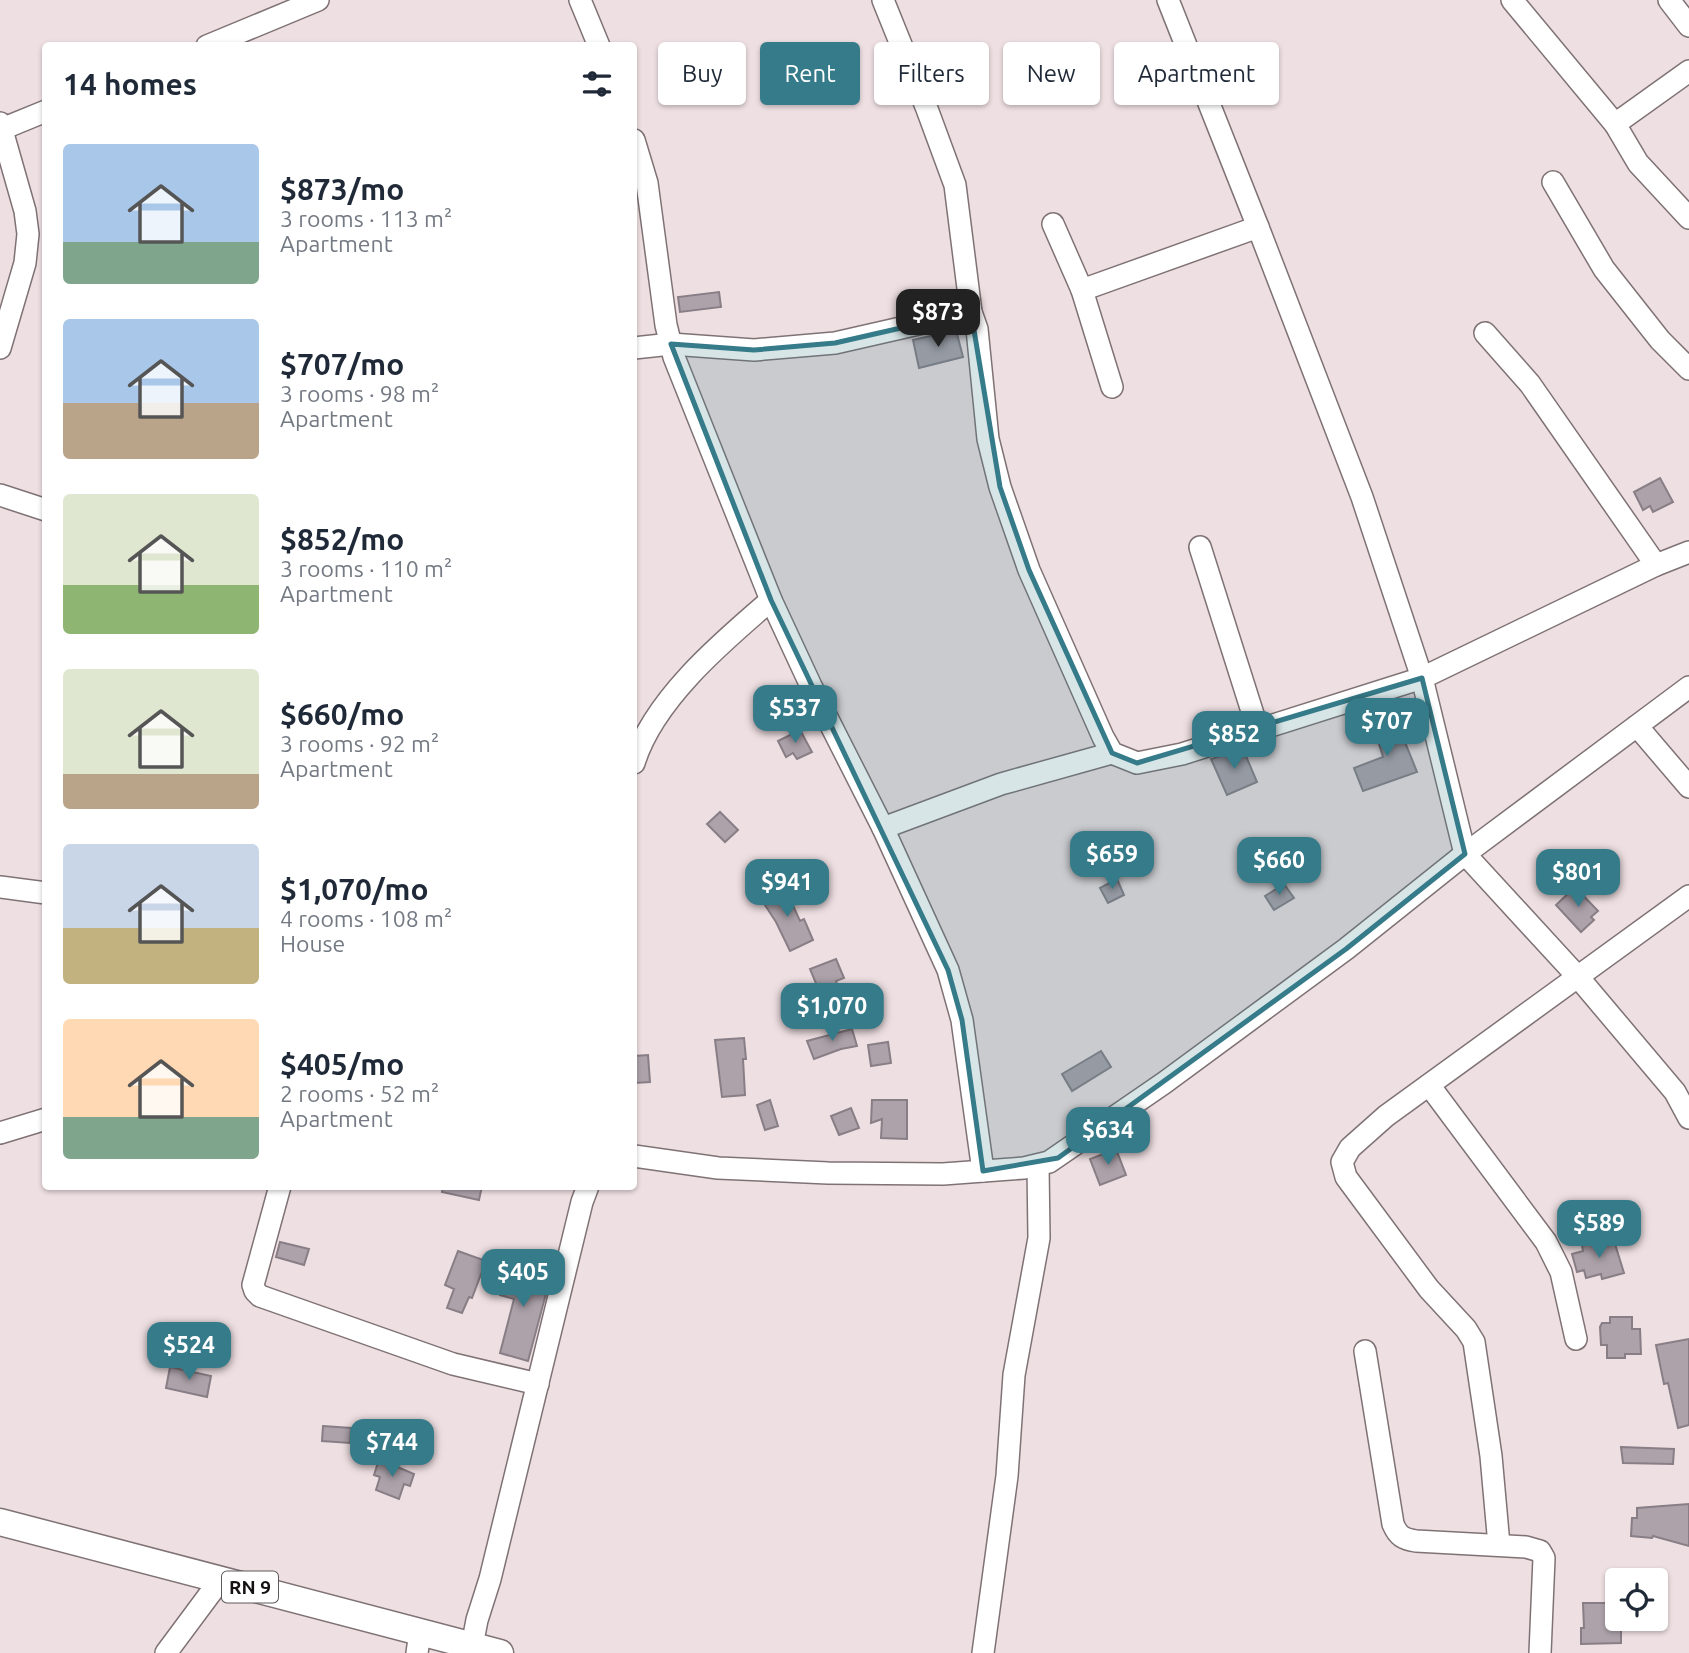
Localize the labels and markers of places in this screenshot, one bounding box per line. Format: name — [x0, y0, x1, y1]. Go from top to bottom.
pin: $873 — [897, 290, 979, 349]
pin: $537 — [754, 686, 836, 745]
pin: $707 — [1346, 698, 1428, 758]
pin: $852 — [1193, 712, 1275, 771]
pin: $659 — [1071, 832, 1153, 891]
pin: $660 — [1238, 838, 1320, 897]
pin: $801 — [1537, 850, 1619, 909]
pin: $941 — [746, 860, 828, 919]
pin: $1,070 — [775, 984, 889, 1043]
pin: $634 — [1067, 1108, 1149, 1167]
pin: $589 — [1558, 1200, 1640, 1260]
pin: $405 — [482, 1250, 564, 1309]
pin: $524 — [148, 1322, 230, 1382]
pin: $744 — [351, 1420, 433, 1479]

